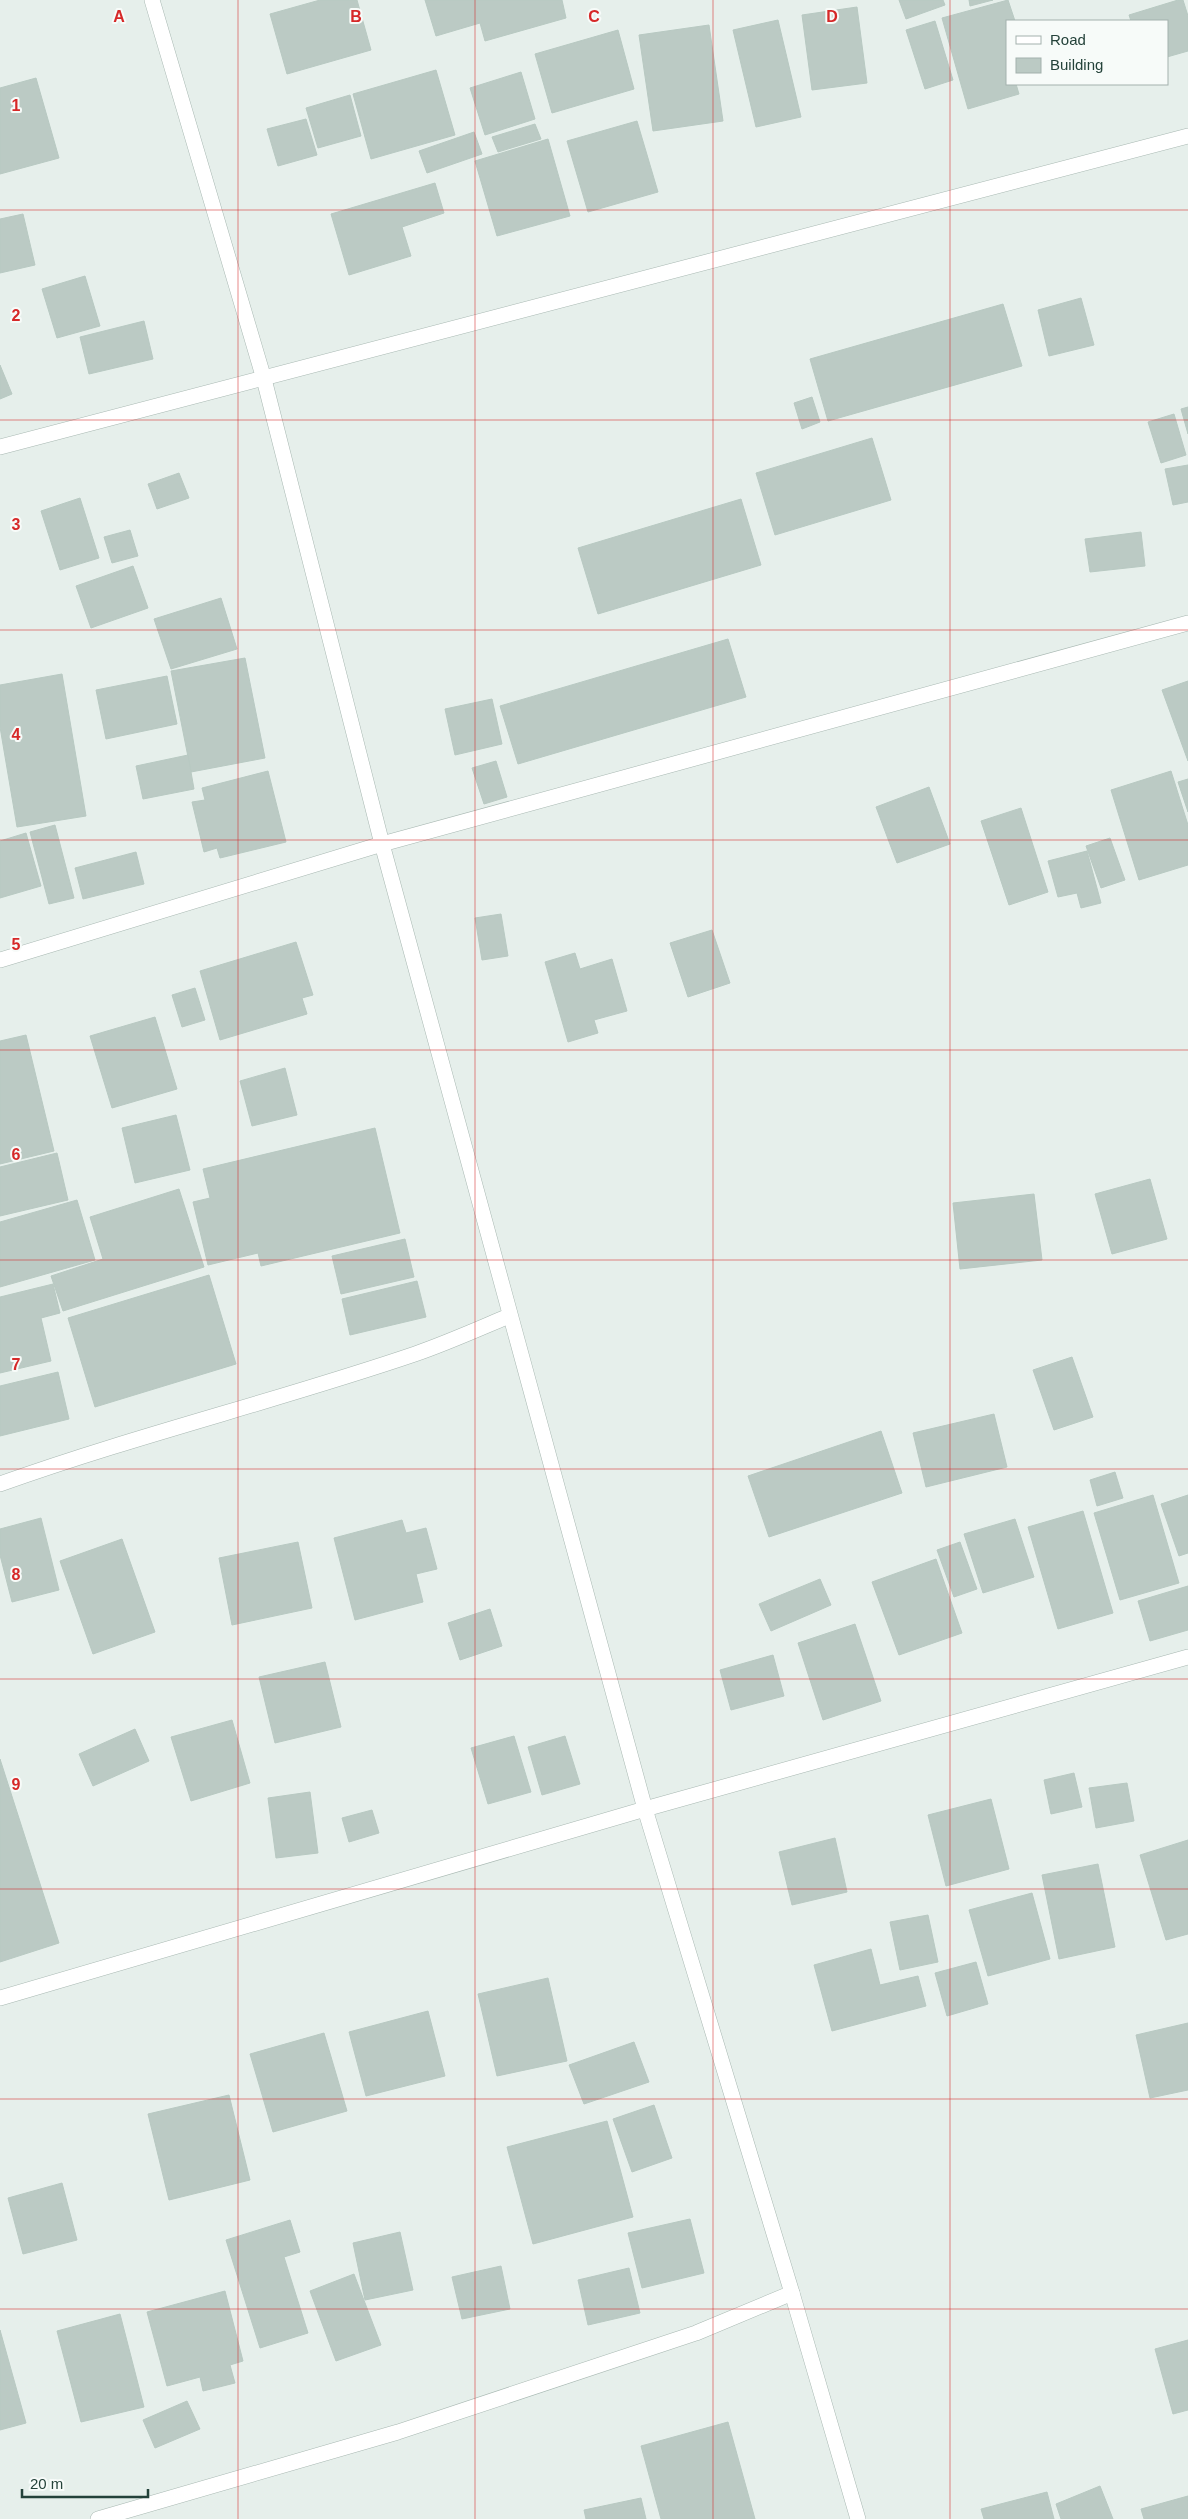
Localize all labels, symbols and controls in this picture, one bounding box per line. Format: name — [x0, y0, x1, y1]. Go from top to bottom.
text: A — [113, 8, 125, 25]
text: B — [350, 8, 362, 25]
text: C — [588, 8, 600, 25]
text: D — [826, 8, 838, 25]
legend — [1006, 20, 1168, 85]
text: Road — [1050, 31, 1086, 48]
text: Building — [1050, 56, 1103, 73]
text: 1 — [12, 97, 21, 114]
text: 2 — [12, 307, 21, 324]
text: 3 — [12, 516, 21, 533]
text: 4 — [12, 726, 21, 743]
text: 5 — [12, 936, 21, 953]
text: 6 — [12, 1146, 21, 1163]
text: 7 — [12, 1356, 21, 1373]
text: 8 — [12, 1566, 21, 1583]
text: 9 — [12, 1776, 21, 1793]
scale bar — [22, 2466, 149, 2498]
text: 20 m — [30, 2475, 63, 2492]

